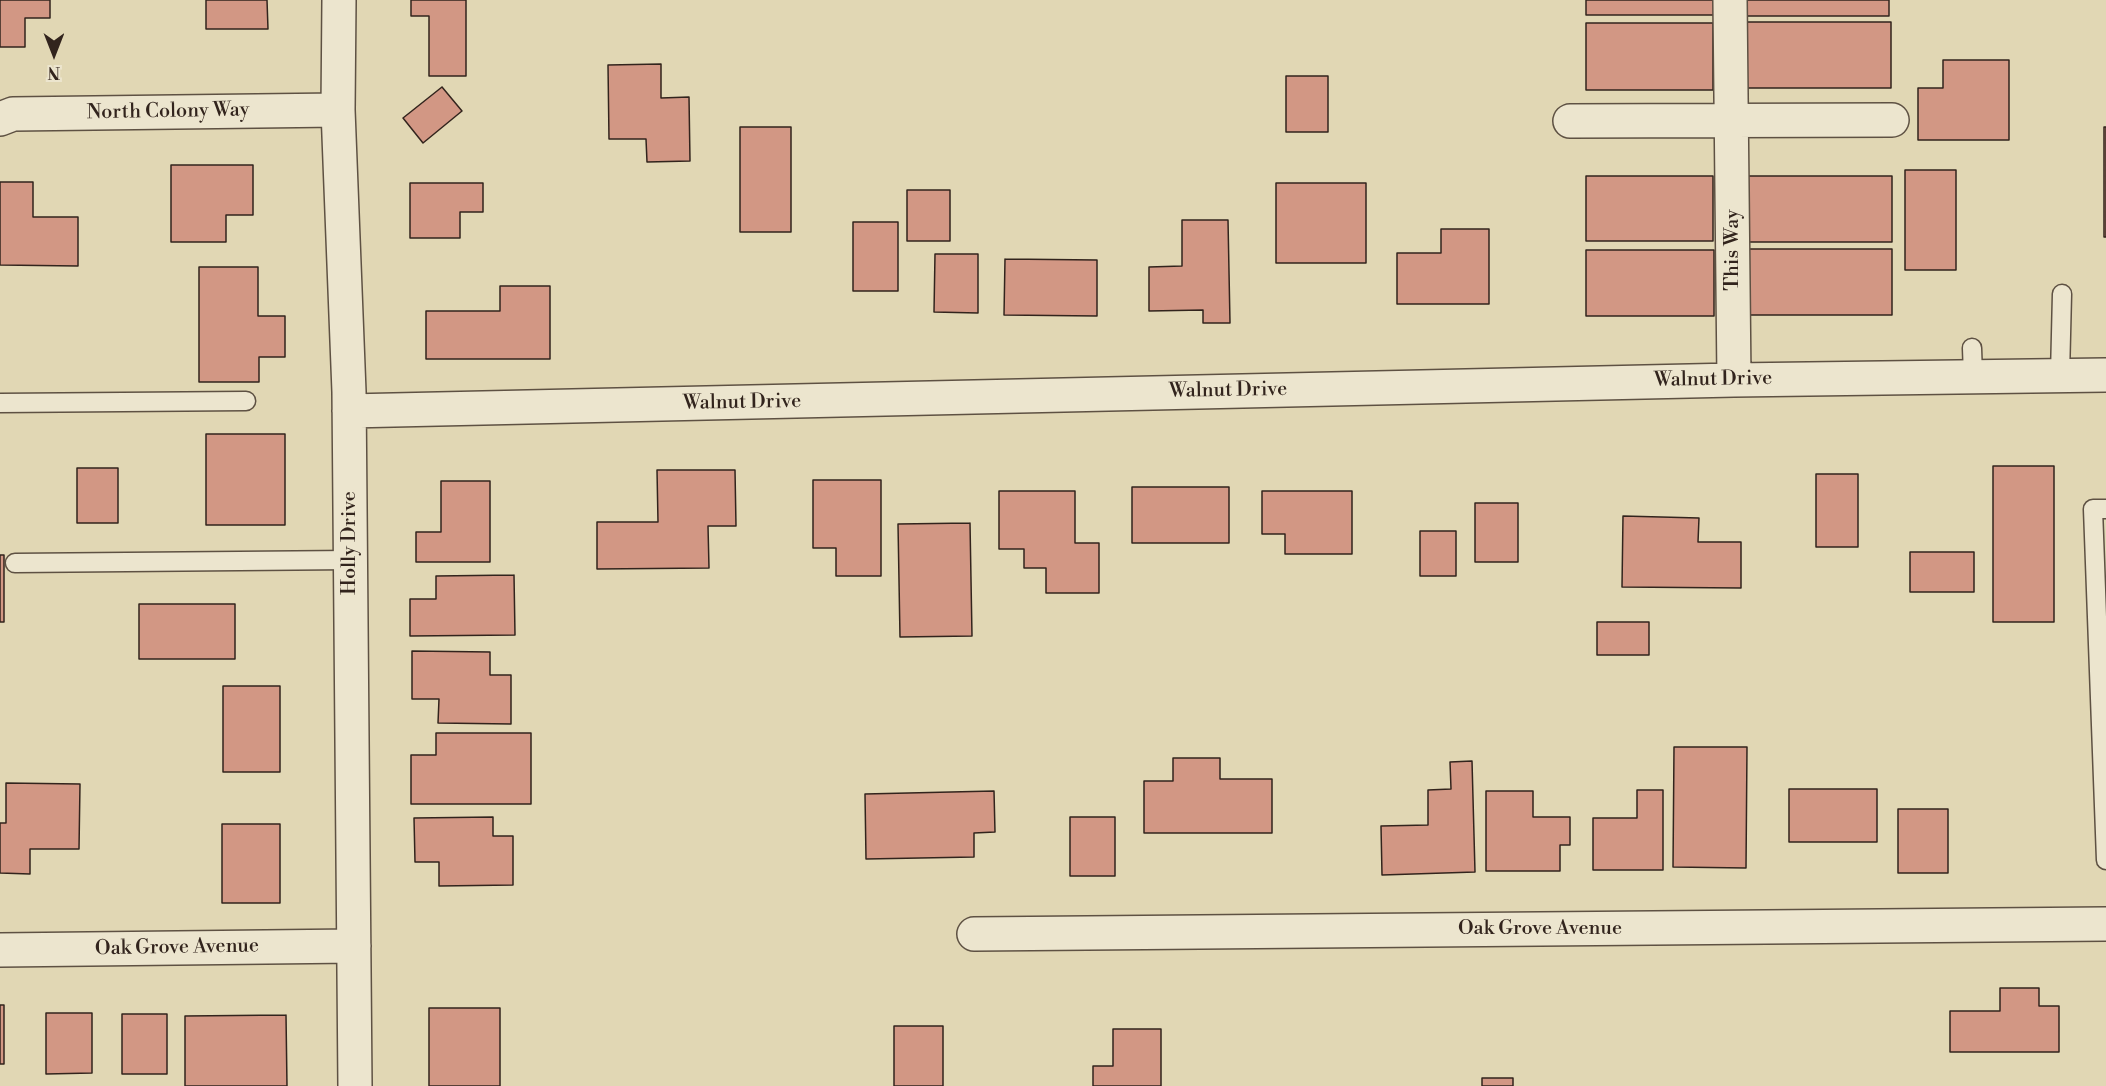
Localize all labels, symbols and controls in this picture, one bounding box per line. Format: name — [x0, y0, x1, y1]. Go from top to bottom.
north arrow — [24, 24, 84, 84]
text: N — [48, 62, 60, 82]
street label: North Colony Way — [86, 99, 250, 125]
street label: This Way — [1721, 209, 1745, 291]
street label: Walnut Drive — [1654, 367, 1772, 393]
street label: Walnut Drive — [1169, 378, 1287, 404]
street label: Walnut Drive — [683, 390, 801, 416]
street label: Holly Drive — [338, 491, 362, 595]
street label: Oak Grove Avenue — [1458, 917, 1622, 941]
street label: Oak Grove Avenue — [95, 935, 259, 961]

